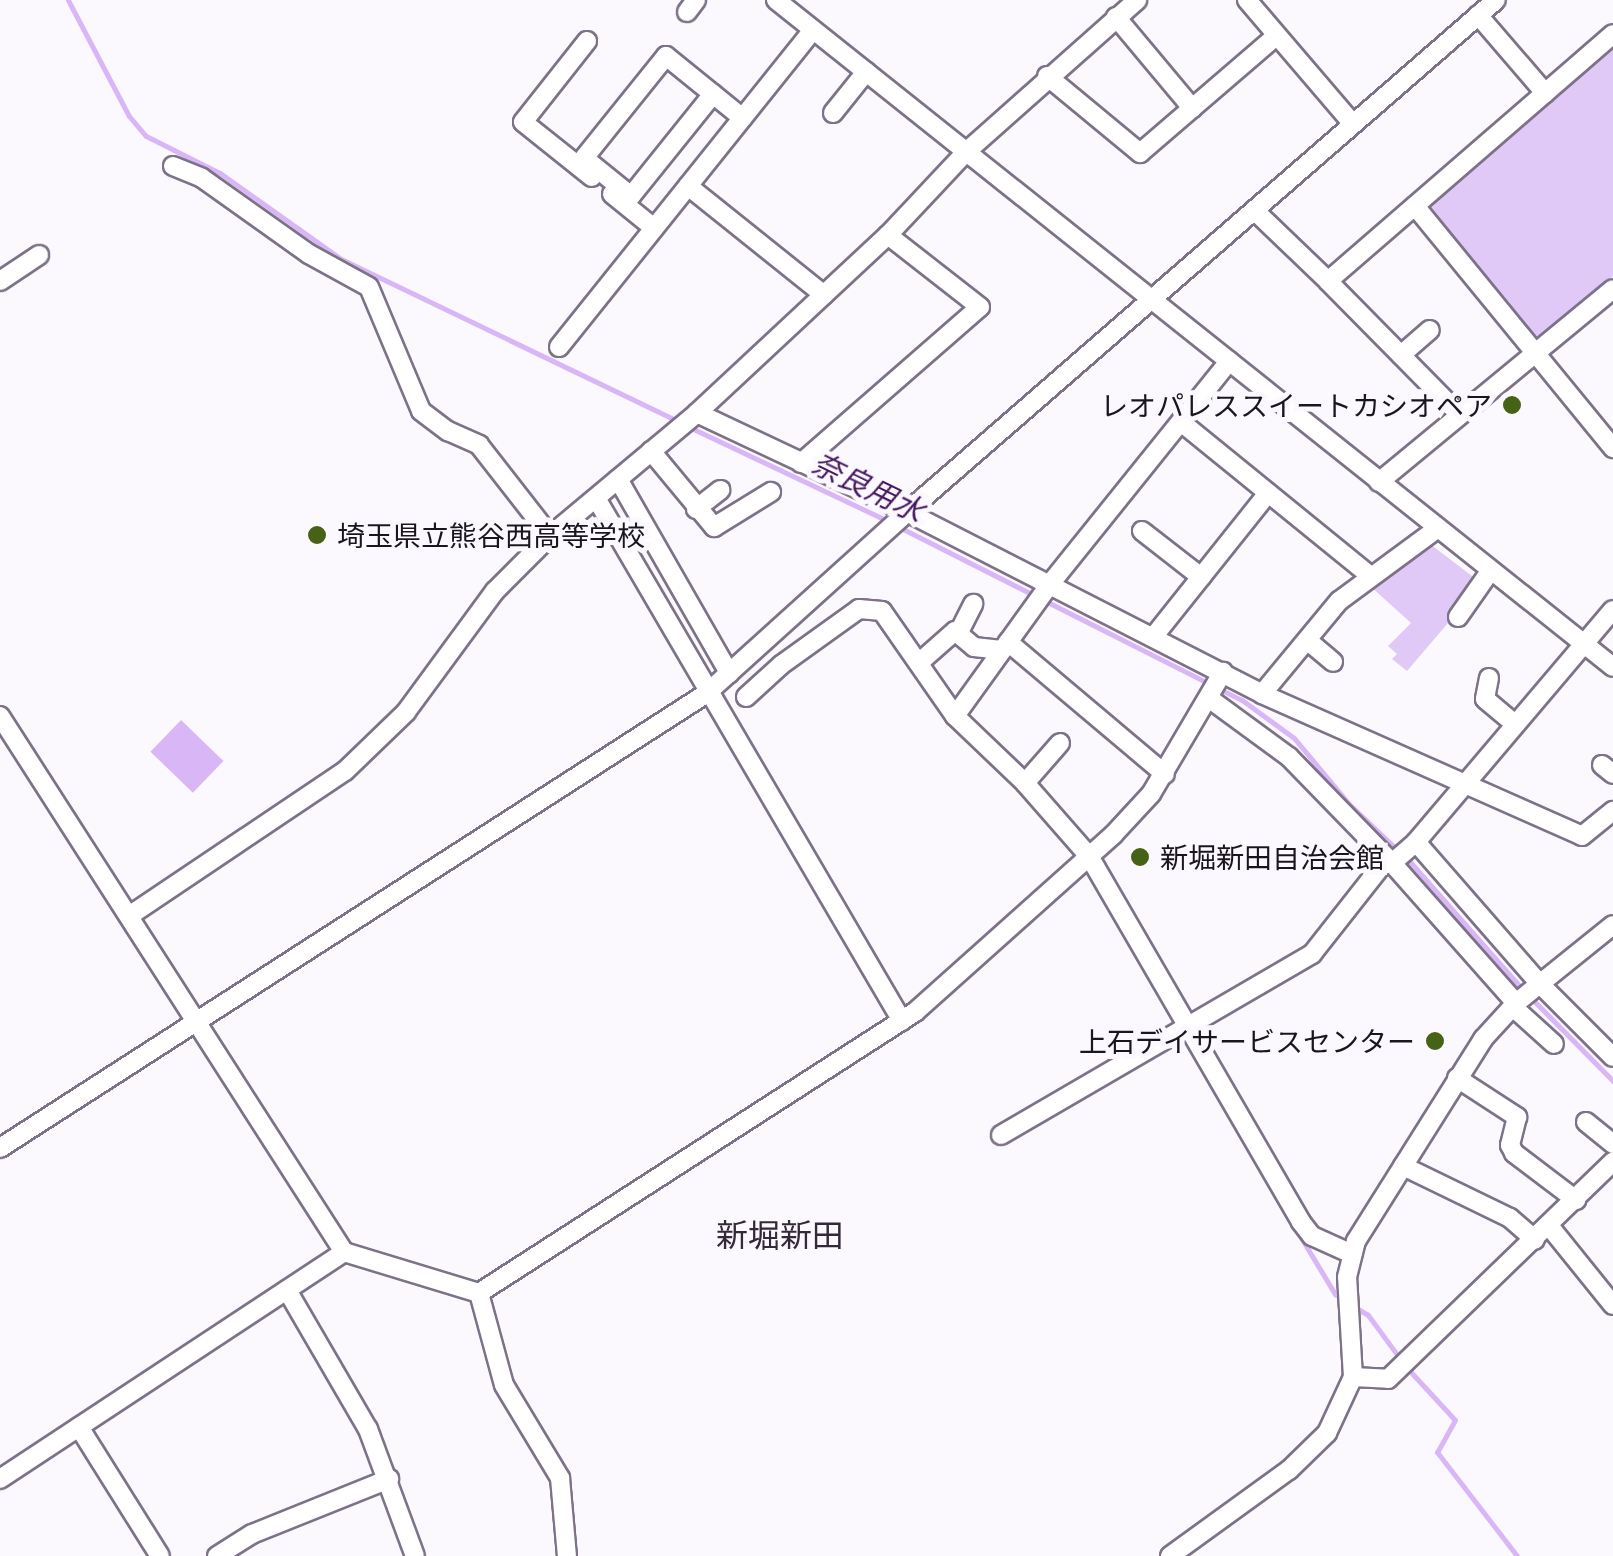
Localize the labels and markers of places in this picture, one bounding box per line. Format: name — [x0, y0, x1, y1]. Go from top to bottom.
place label: レオパレススイートカシオペア — [1100, 388, 1492, 422]
marker: レオパレススイートカシオペア — [1501, 394, 1523, 416]
place label: 埼玉県立熊谷西高等学校 — [337, 518, 645, 552]
marker: 埼玉県立熊谷西高等学校 — [306, 524, 328, 546]
place label: 新堀新田自治会館 — [1160, 840, 1384, 874]
marker: 新堀新田自治会館 — [1129, 846, 1151, 868]
place label: 上石デイサービスセンター — [1079, 1024, 1415, 1058]
marker: 上石デイサービスセンター — [1424, 1030, 1446, 1052]

